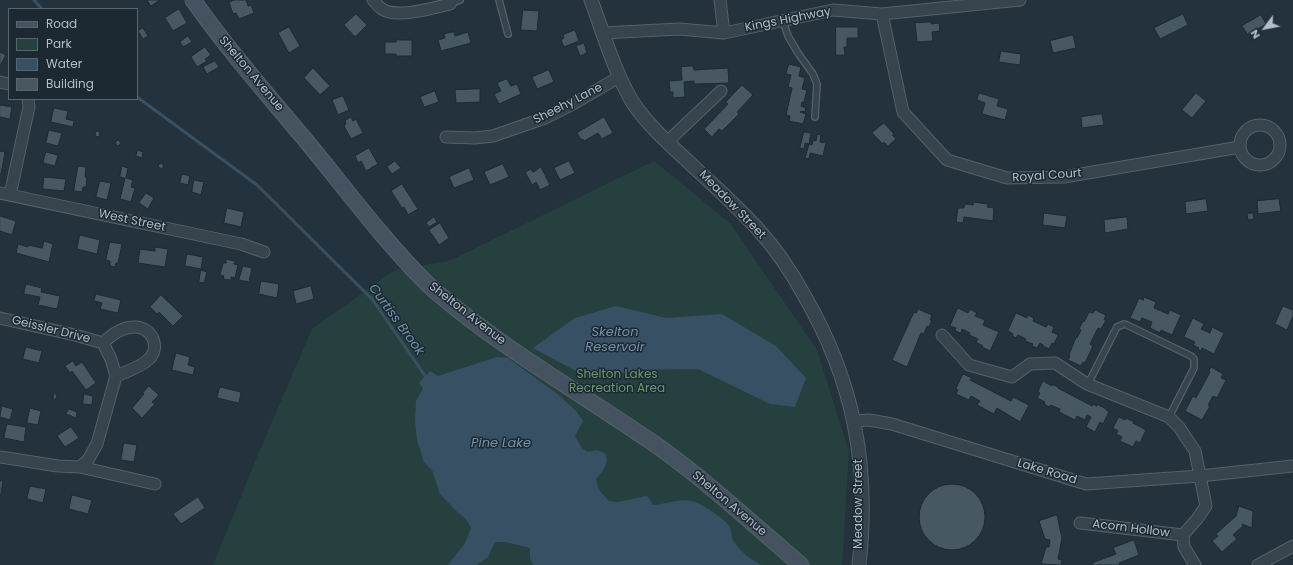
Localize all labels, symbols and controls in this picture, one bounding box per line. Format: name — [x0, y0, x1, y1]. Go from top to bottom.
street label: Kings Highway — [744, 5, 832, 35]
legend — [8, 8, 138, 100]
north arrow — [1245, 8, 1285, 48]
text: Road — [46, 15, 77, 32]
text: N — [1246, 27, 1264, 42]
street label: Shelton Avenue — [216, 34, 286, 114]
text: Park — [46, 35, 72, 52]
text: Water — [46, 55, 82, 72]
text: Building — [46, 75, 94, 92]
street label: Sheehy Lane — [531, 80, 605, 128]
street label: Royal Court — [1012, 166, 1082, 186]
street label: Meadow Street — [696, 168, 768, 242]
street label: West Street — [97, 207, 167, 235]
street label: Shelton Avenue — [426, 280, 508, 348]
water label: Curtiss Brook — [365, 281, 427, 359]
street label: Geissler Drive — [10, 313, 92, 347]
water label: Skelton Reservoir — [585, 325, 645, 356]
park label: Shelton Lakes Recreation Area — [569, 368, 665, 396]
water label: Pine Lake — [471, 436, 531, 452]
street label: Lake Road — [1016, 456, 1078, 488]
street label: Meadow Street — [852, 459, 866, 549]
street label: Shelton Avenue — [689, 469, 769, 539]
street label: Acorn Hollow — [1092, 517, 1170, 541]

